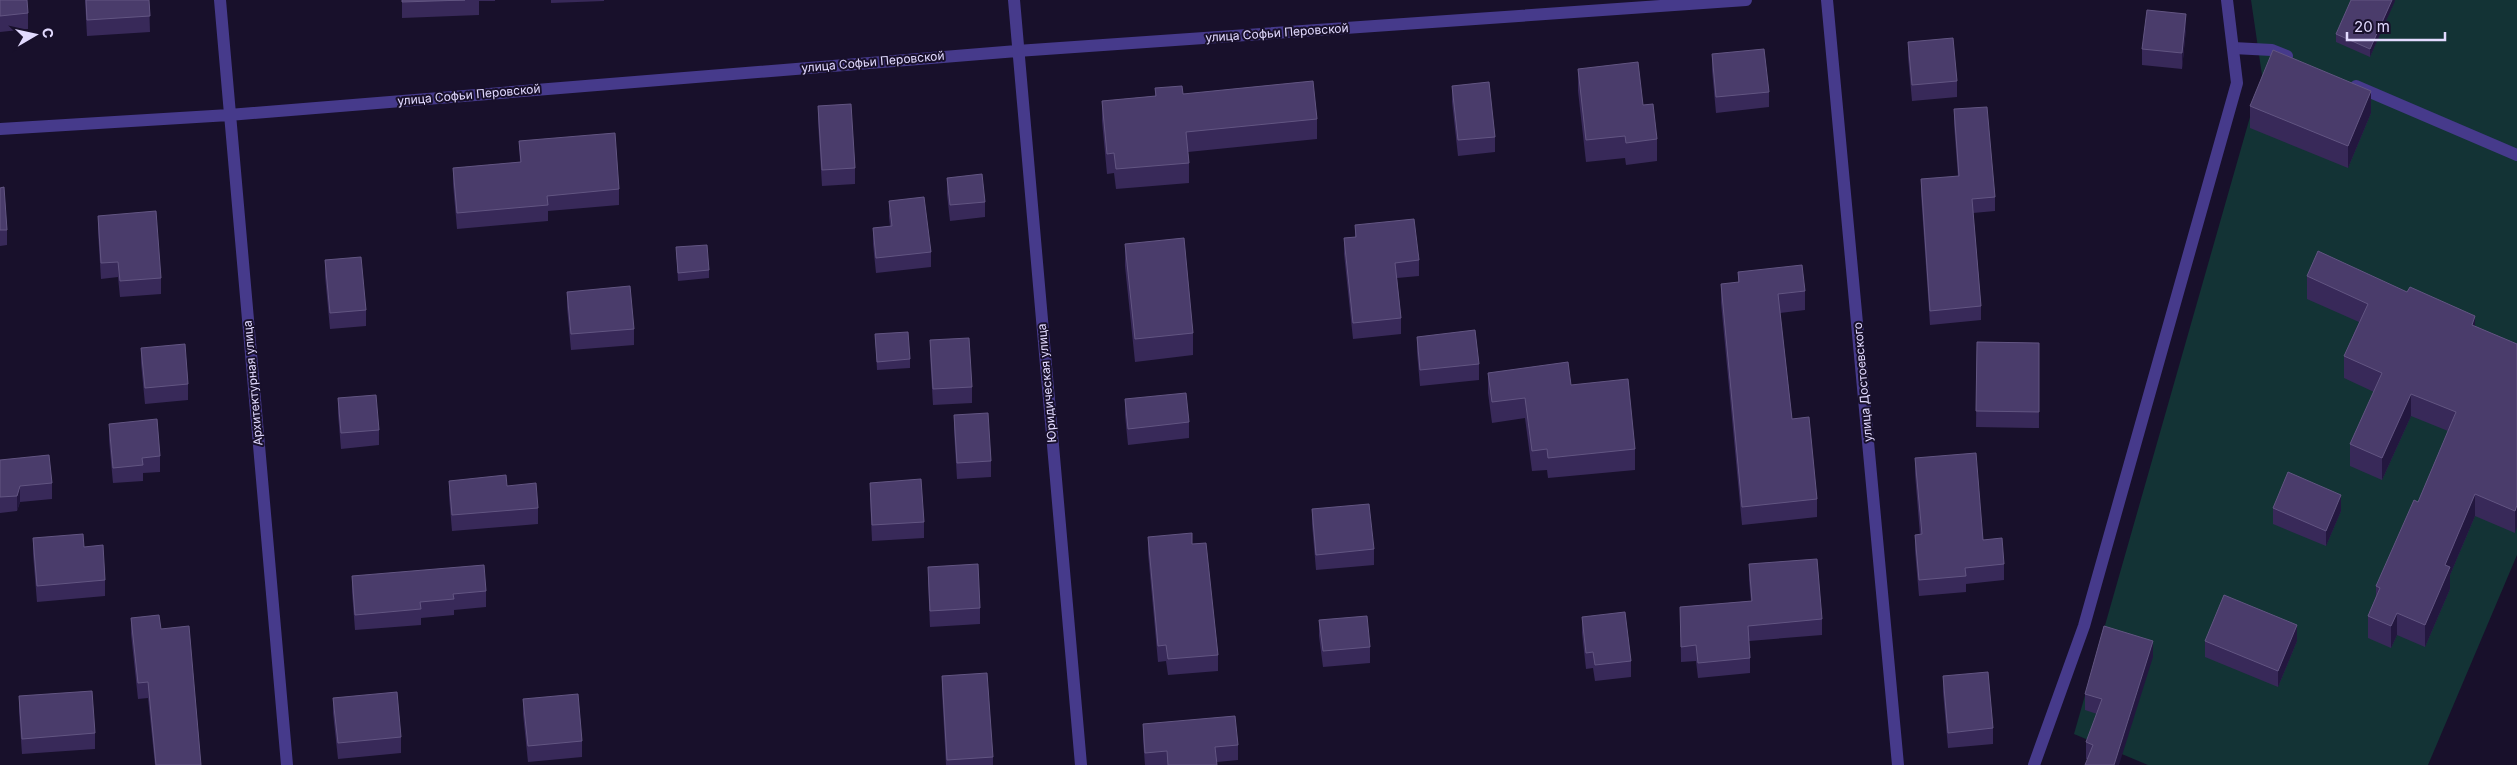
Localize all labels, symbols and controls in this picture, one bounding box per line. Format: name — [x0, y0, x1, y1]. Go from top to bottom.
north arrow — [10, 10, 60, 60]
scale bar — [2347, 10, 2444, 42]
text: 20 m — [2354, 17, 2390, 36]
street label: улица Софьи Перовской — [1205, 20, 1349, 45]
text: С — [39, 26, 58, 39]
street label: улица Софьи Перовской — [801, 48, 945, 75]
street label: улица Софьи Перовской — [397, 81, 541, 108]
street label: Архитектурная улица — [240, 320, 265, 446]
street label: улица Достоевского — [1850, 322, 1875, 443]
street label: Юридическая улица — [1034, 323, 1059, 443]

